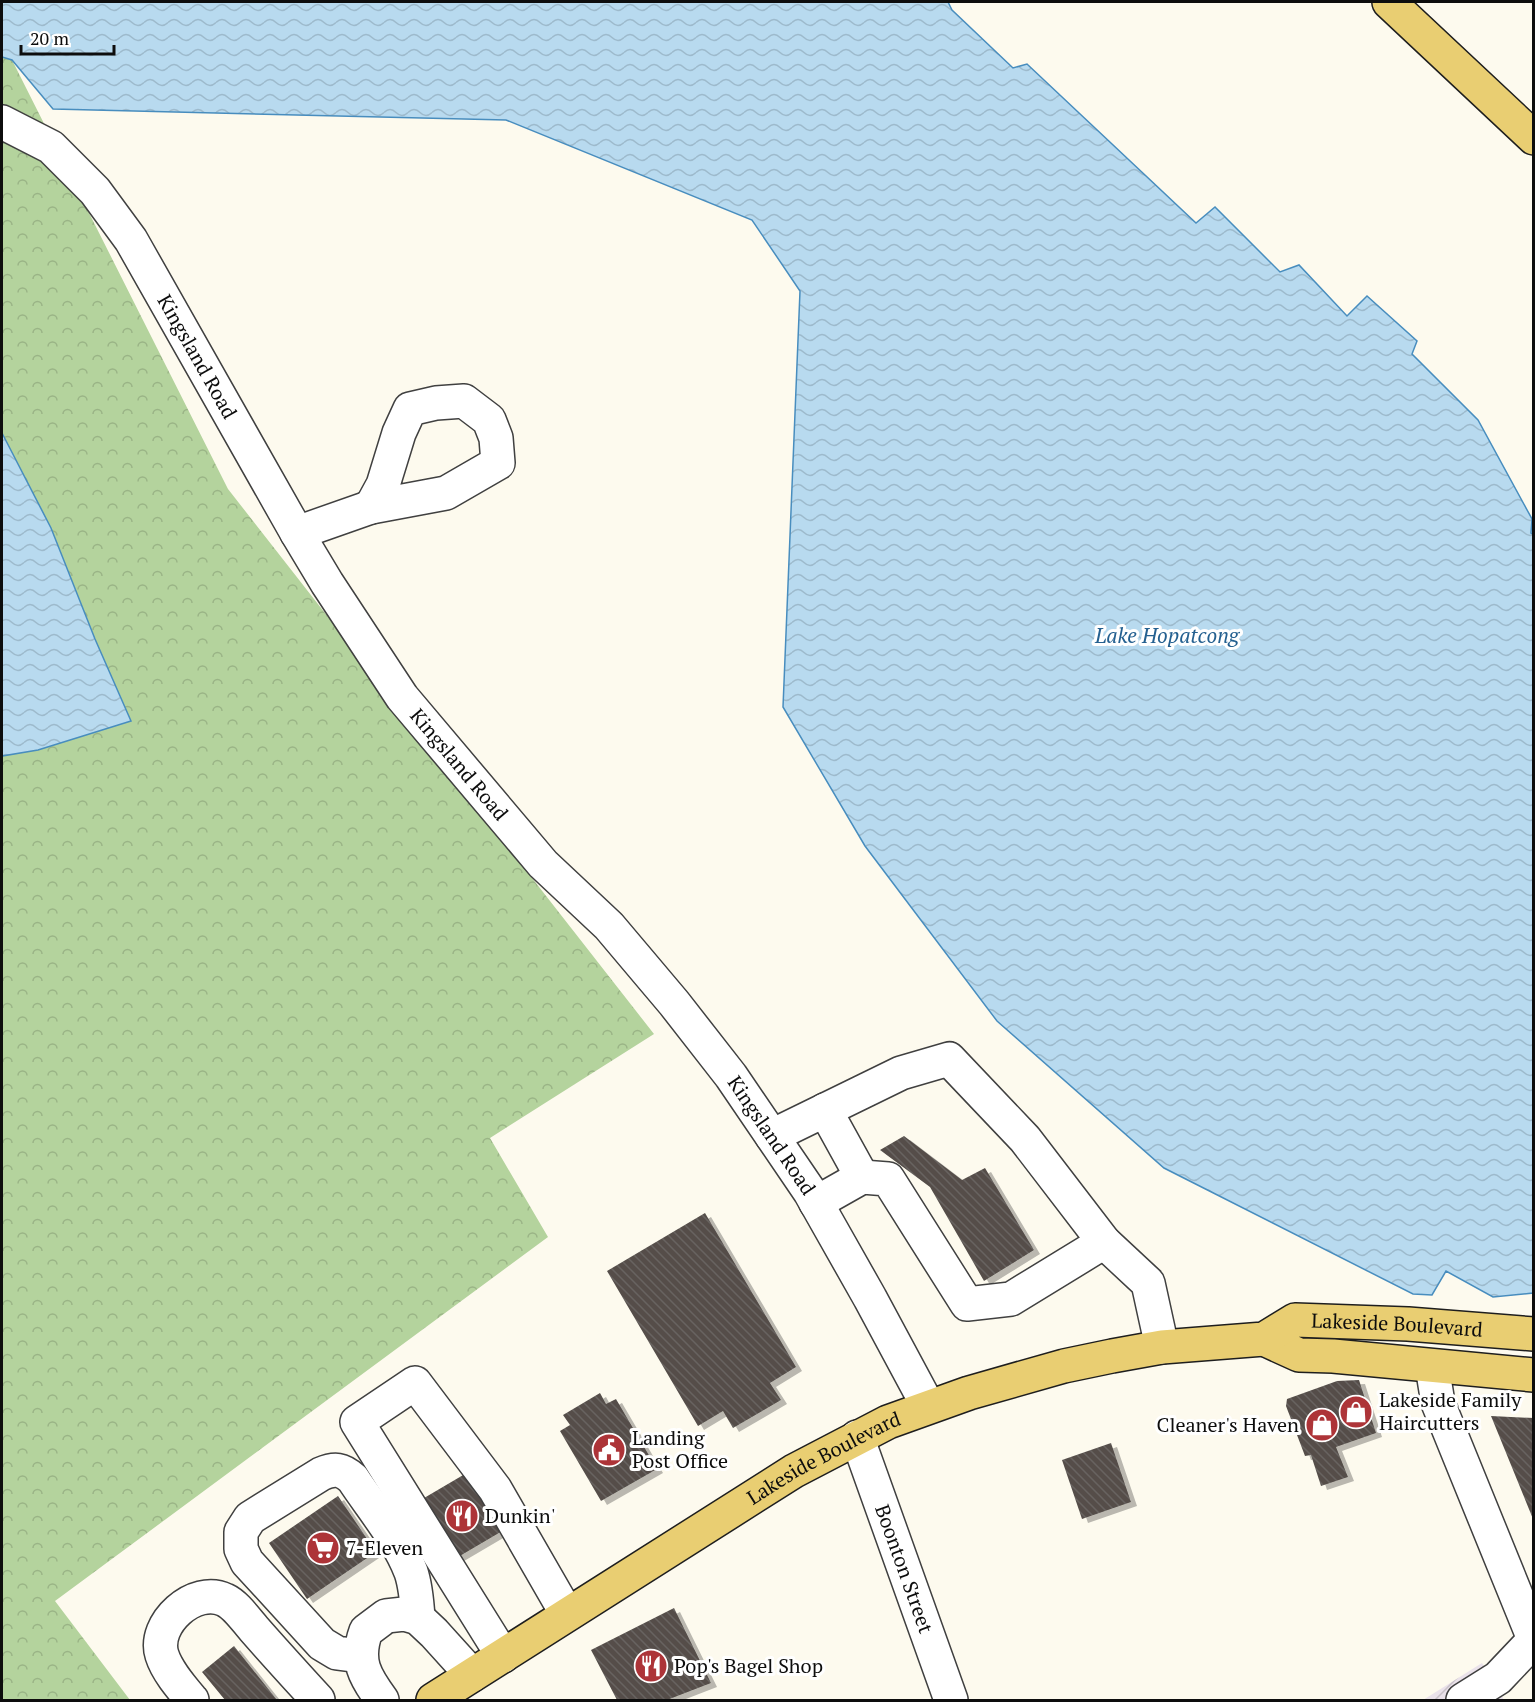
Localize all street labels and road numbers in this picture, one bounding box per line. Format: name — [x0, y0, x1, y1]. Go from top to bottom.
street label: Kingsland Road — [152, 289, 243, 423]
street label: Kingsland Road — [404, 703, 514, 826]
street label: Kingsland Road — [722, 1070, 822, 1200]
street label: Lakeside Boulevard — [1311, 1307, 1484, 1343]
street label: Lakeside Boulevard — [741, 1405, 904, 1511]
street label: Boonton Street — [869, 1501, 940, 1637]

